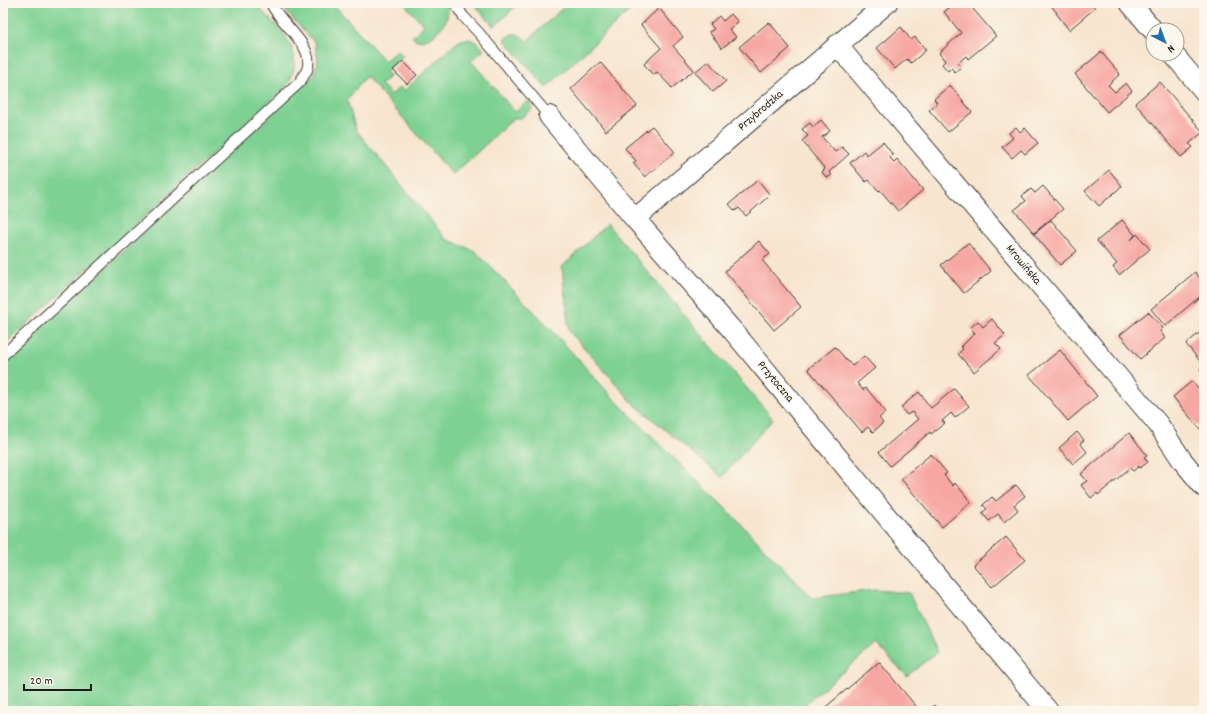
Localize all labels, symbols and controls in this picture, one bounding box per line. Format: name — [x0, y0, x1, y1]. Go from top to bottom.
north arrow — [1145, 22, 1185, 62]
text: N — [1163, 40, 1178, 56]
street label: Przybrodzka — [735, 86, 788, 135]
street label: Mrowińska — [1001, 241, 1045, 289]
street label: Przytoczna — [753, 358, 798, 407]
scale bar — [24, 666, 91, 692]
text: 20 m — [30, 673, 53, 690]

